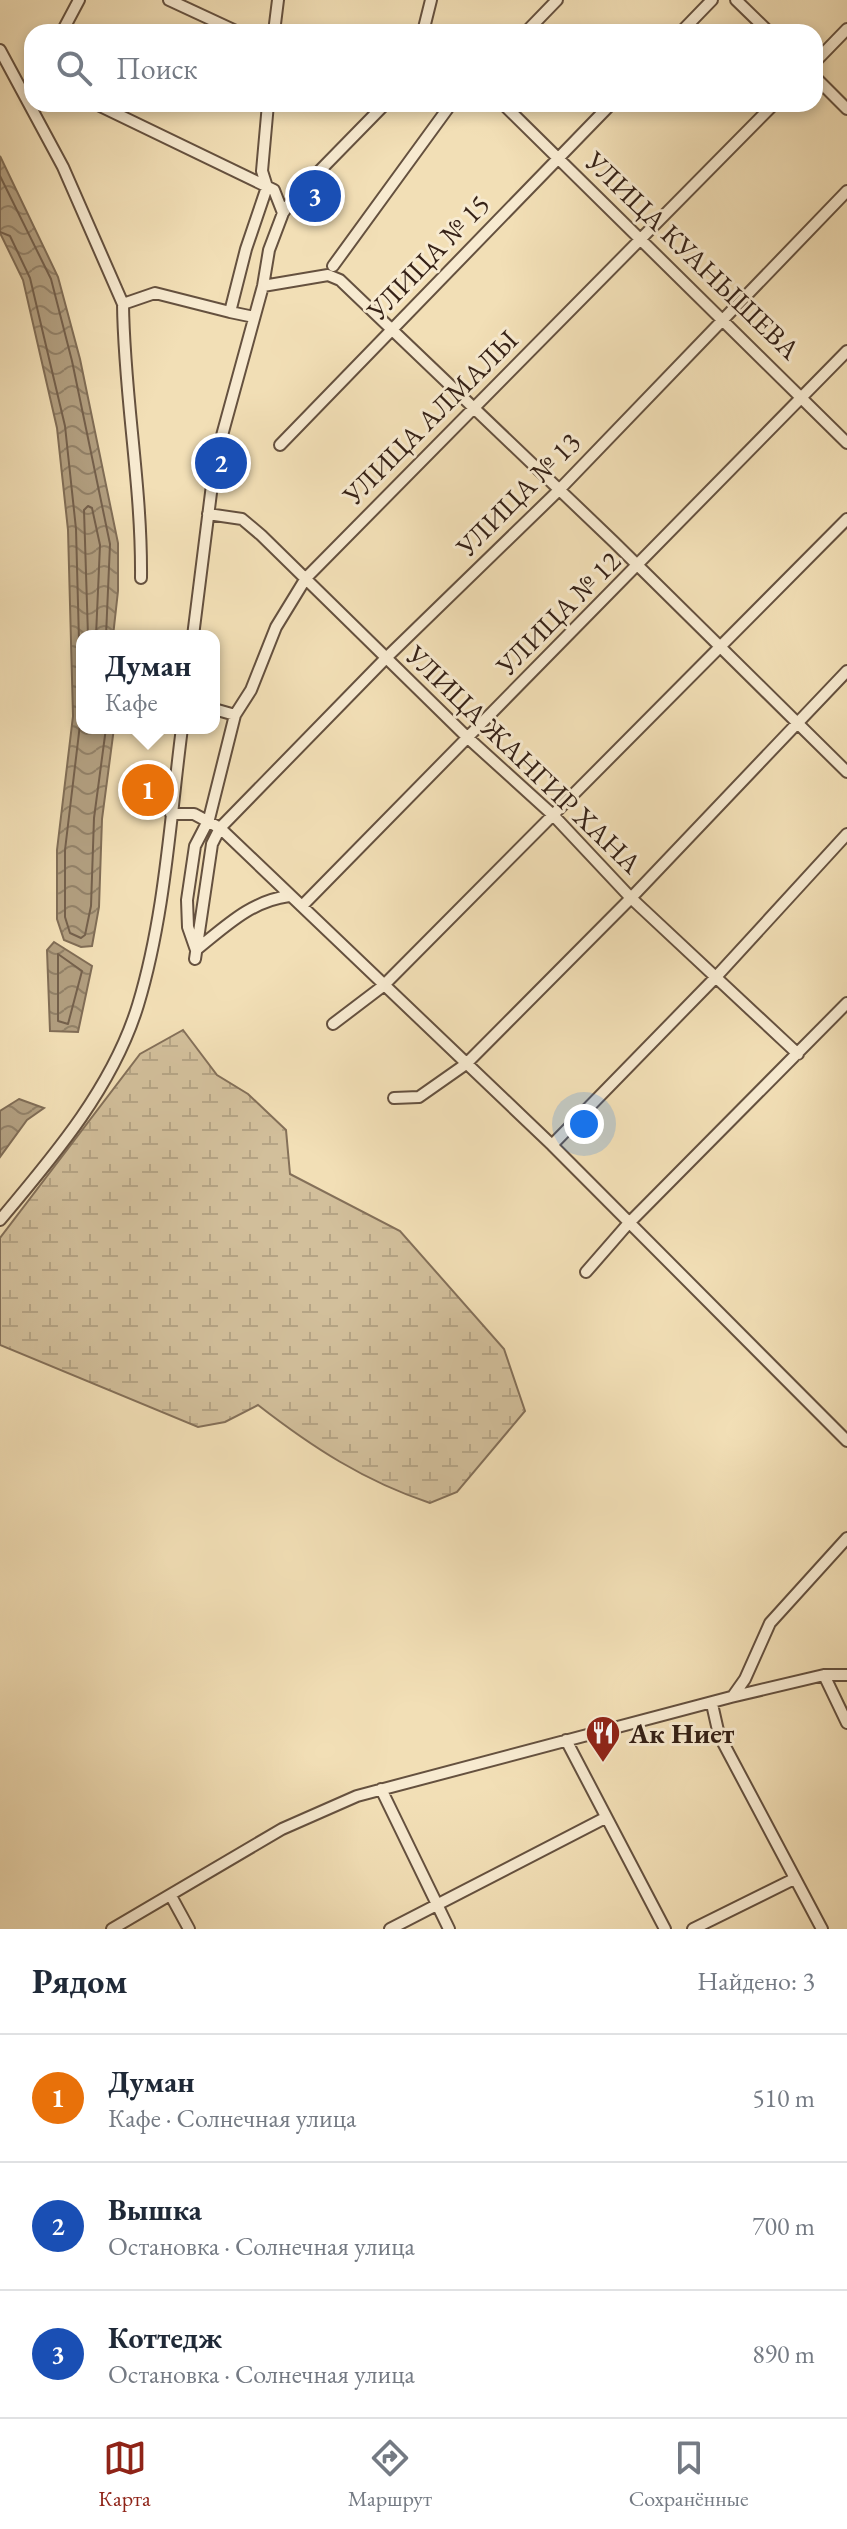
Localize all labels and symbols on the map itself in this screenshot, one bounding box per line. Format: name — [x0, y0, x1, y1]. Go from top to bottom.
street label: УЛИЦА КУАНЫШЕВА — [577, 142, 808, 367]
pin: 3 — [289, 166, 341, 226]
street label: УЛИЦА № 15 — [358, 186, 497, 328]
street label: УЛИЦА АЛМАЛЫ — [334, 322, 525, 513]
street label: УЛИЦА № 13 — [447, 424, 588, 565]
pin: 2 — [195, 433, 247, 493]
street label: УЛИЦА № 12 — [487, 543, 628, 684]
street label: УЛИЦА ЖАНГИР ХАНА — [398, 636, 650, 881]
pin: 1 — [122, 760, 174, 820]
your location — [564, 1104, 604, 1144]
restaurant icon: Ак Ниет — [584, 1714, 622, 1764]
place label: Ак Ниет — [628, 1715, 735, 1751]

